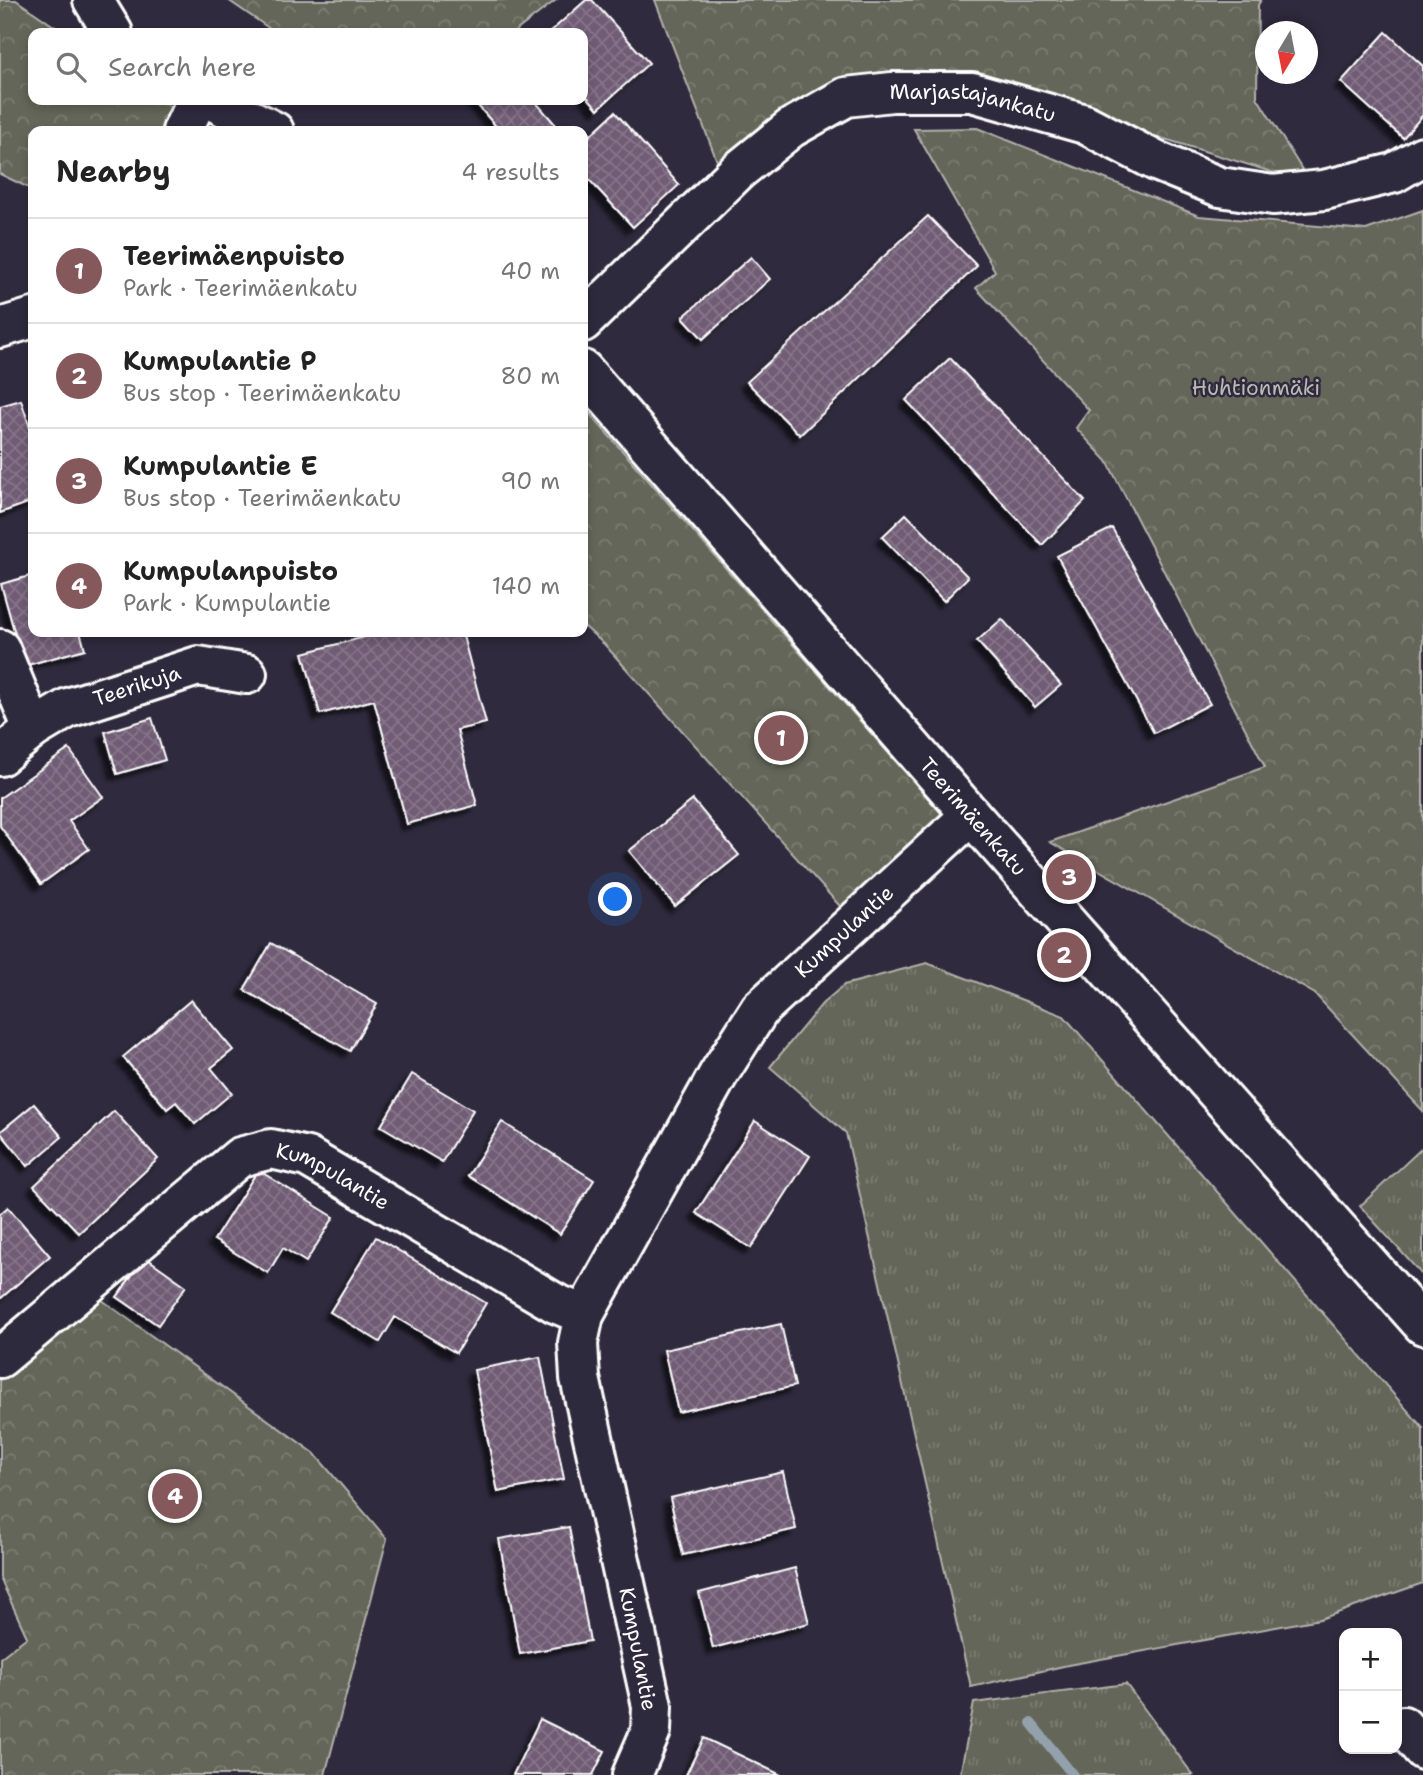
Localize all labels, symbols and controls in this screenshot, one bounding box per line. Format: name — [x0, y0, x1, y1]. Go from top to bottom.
north arrow — [1255, 21, 1318, 84]
search box — [28, 28, 588, 105]
icon: search — [52, 48, 90, 86]
text: Search here — [108, 49, 257, 84]
street label: Marjastajankatu — [889, 78, 1059, 129]
text: Nearby — [56, 151, 171, 192]
text: 4 results — [461, 157, 560, 187]
text: Teerimäenpuisto — [123, 238, 345, 273]
text: 1 — [74, 256, 84, 286]
text: 40 m — [500, 256, 560, 286]
text: Park · Teerimäenkatu — [123, 273, 358, 303]
text: Kumpulantie P — [123, 343, 317, 378]
text: 2 — [71, 361, 87, 391]
text: 80 m — [501, 361, 560, 391]
park label: Huhtionmäki — [1192, 374, 1320, 402]
text: Bus stop · Teerimäenkatu — [123, 378, 401, 408]
text: Kumpulantie E — [123, 448, 318, 483]
text: 3 — [71, 466, 87, 496]
text: 90 m — [500, 466, 560, 496]
text: Bus stop · Teerimäenkatu — [123, 483, 401, 513]
text: Kumpulanpuisto — [123, 553, 338, 588]
text: 4 — [71, 571, 87, 601]
text: 140 m — [492, 571, 560, 601]
text: Park · Kumpulantie — [123, 588, 331, 618]
street label: Teerikuja — [90, 658, 184, 713]
pin: 1 — [758, 712, 804, 764]
street label: Teerimäenkatu — [913, 752, 1033, 882]
pin: 3 — [1046, 851, 1092, 903]
street label: Kumpulantie — [789, 879, 900, 984]
your location — [598, 882, 632, 916]
pin: 2 — [1041, 929, 1087, 981]
street label: Kumpulantie — [273, 1137, 395, 1217]
pin: 4 — [152, 1470, 198, 1522]
street label: Kumpulantie — [612, 1585, 664, 1713]
map controls — [1339, 1628, 1402, 1754]
button: + — [1339, 1628, 1402, 1691]
button: − — [1339, 1691, 1402, 1754]

